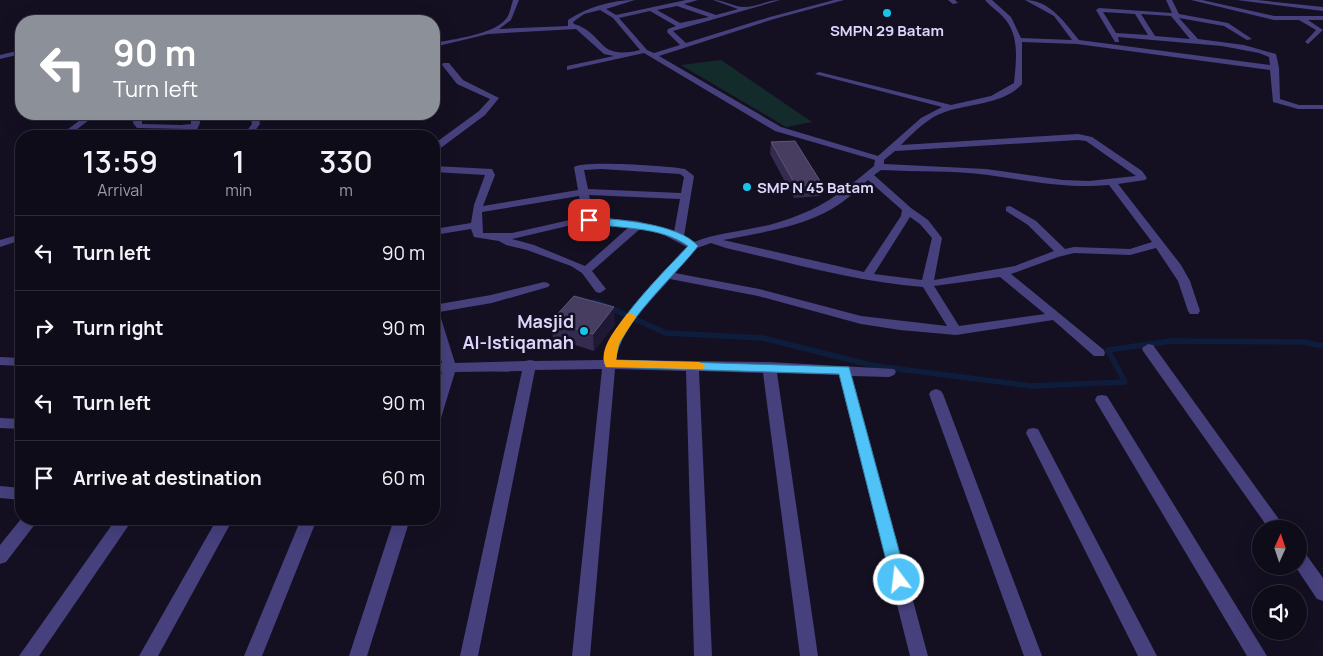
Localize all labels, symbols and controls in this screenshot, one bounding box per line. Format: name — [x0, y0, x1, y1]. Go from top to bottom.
marker: SMPN 29 Batam — [881, 7, 893, 19]
place label: SMPN 29 Batam — [830, 20, 944, 41]
text: 90 m — [113, 29, 196, 77]
icon: left — [30, 35, 95, 100]
text: Turn left — [113, 74, 198, 104]
text: 13:59 — [82, 141, 158, 182]
text: 1 — [232, 141, 245, 182]
text: 330 — [319, 141, 373, 182]
place label: SMP N 45 Batam — [757, 177, 874, 198]
text: Arrival — [97, 179, 143, 201]
text: min — [225, 179, 252, 201]
text: m — [339, 179, 353, 201]
marker: SMP N 45 Batam — [741, 181, 753, 193]
pin — [568, 199, 610, 241]
icon: arrive — [575, 206, 603, 234]
icon: left — [30, 239, 58, 267]
text: Turn left — [73, 240, 151, 266]
text: 90 m — [382, 240, 425, 266]
place label: Masjid Al-Istiqamah — [462, 309, 574, 354]
icon: right — [30, 314, 58, 342]
text: Turn right — [73, 315, 163, 341]
text: 90 m — [382, 315, 425, 341]
marker: Masjid Al-Istiqamah — [578, 325, 590, 337]
icon: left — [30, 389, 58, 417]
text: Turn left — [73, 390, 151, 416]
text: 90 m — [382, 390, 425, 416]
icon: arrive — [30, 464, 58, 492]
text: Arrive at destination — [73, 465, 262, 491]
text: 60 m — [382, 465, 425, 491]
north arrow — [1252, 520, 1308, 575]
map controls — [1252, 520, 1307, 640]
position arrow — [872, 553, 924, 605]
button: sound — [1252, 585, 1307, 640]

